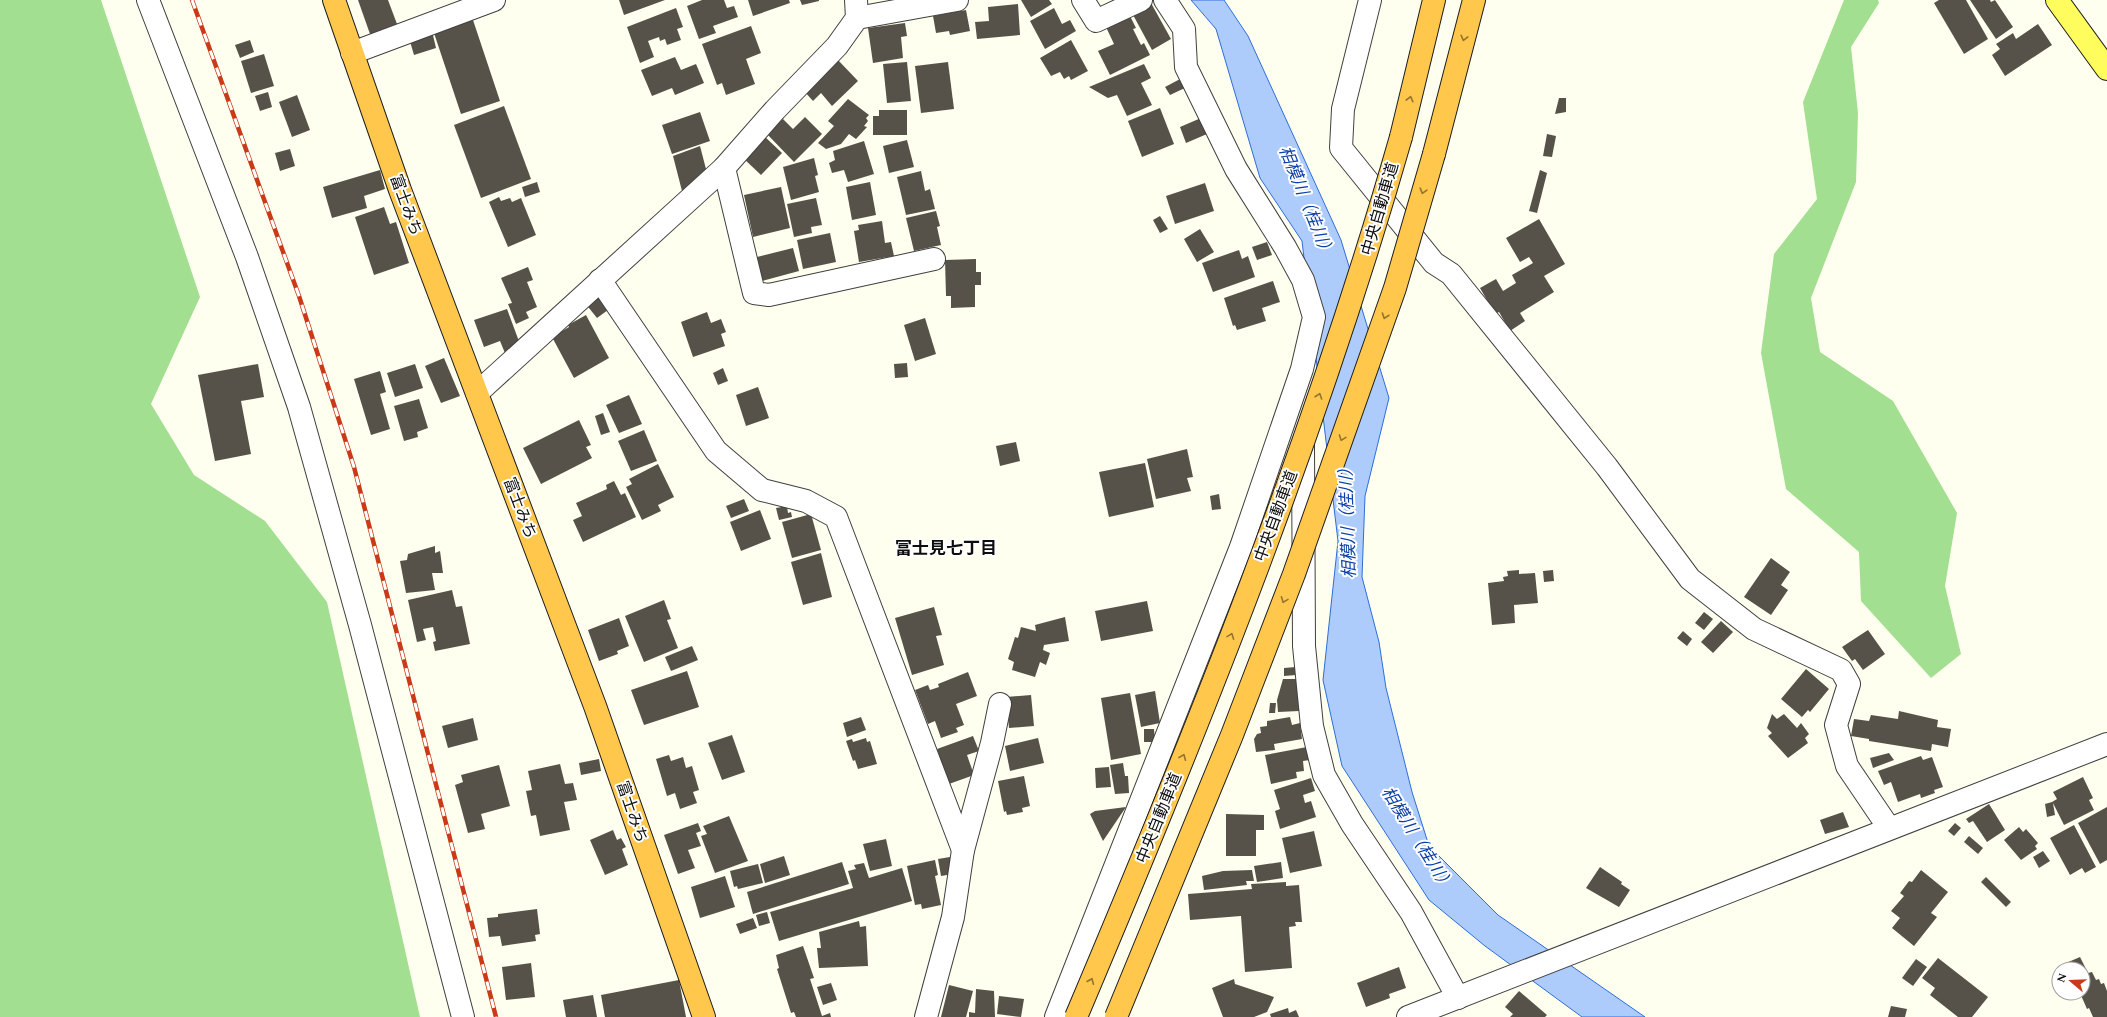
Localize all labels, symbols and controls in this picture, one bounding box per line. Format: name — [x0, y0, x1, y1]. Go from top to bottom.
one-way arrow — [1460, 34, 1469, 41]
one-way arrow — [1405, 96, 1414, 103]
water label: 相模川（桂川） — [1272, 142, 1340, 262]
street label: 中央自動車道 — [1355, 160, 1405, 258]
street label: 富士みち — [384, 171, 428, 239]
one-way arrow — [1419, 188, 1428, 195]
one-way arrow — [1381, 312, 1390, 319]
one-way arrow — [1314, 393, 1323, 400]
one-way arrow — [1339, 435, 1347, 442]
water label: 相模川（桂川） — [1333, 459, 1363, 579]
street label: 中央自動車道 — [1248, 467, 1304, 565]
street label: 富士みち — [497, 474, 543, 542]
district label: 富士見七丁目 — [895, 536, 997, 562]
one-way arrow — [1280, 597, 1288, 604]
one-way arrow — [1226, 633, 1234, 640]
one-way arrow — [1178, 754, 1186, 762]
street label: 中央自動車道 — [1130, 769, 1188, 867]
street label: 富士みち — [610, 778, 654, 846]
water label: 相模川（桂川） — [1374, 782, 1460, 896]
north arrow — [2051, 961, 2091, 1001]
text: N — [2053, 971, 2072, 985]
one-way arrow — [1086, 978, 1094, 986]

